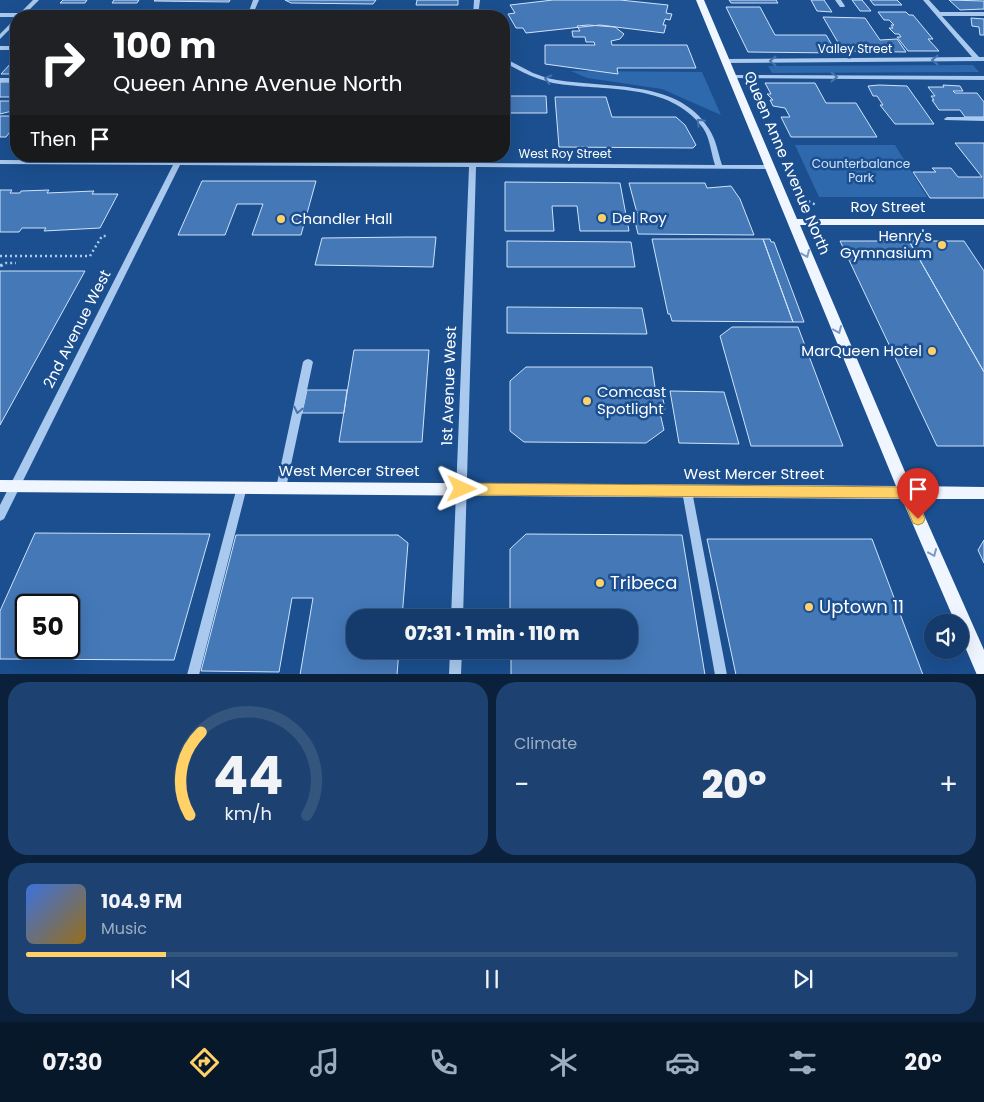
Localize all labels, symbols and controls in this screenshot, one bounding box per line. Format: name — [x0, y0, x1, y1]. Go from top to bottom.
text: 100 m — [113, 21, 216, 70]
icon: right — [30, 30, 95, 95]
street label: Valley Street — [818, 40, 892, 57]
one-way arrow — [931, 55, 939, 65]
one-way arrow — [769, 56, 776, 66]
text: Queen Anne Avenue North — [113, 68, 402, 99]
street label: Queen Anne Avenue North — [739, 68, 836, 258]
one-way arrow — [830, 72, 838, 82]
one-way arrow — [543, 74, 552, 85]
one-way arrow — [697, 119, 706, 128]
icon: arrive — [86, 125, 114, 153]
text: Then — [30, 126, 76, 153]
street label: West Roy Street — [518, 145, 612, 162]
park label: Counterbalance Park — [812, 155, 910, 186]
street label: Roy Street — [850, 196, 926, 217]
place label: Del Roy — [612, 207, 667, 228]
place label: Chandler Hall — [291, 208, 393, 229]
marker: Del Roy — [596, 212, 608, 224]
marker: Chandler Hall — [275, 213, 287, 225]
place label: Henry's Gymnasium — [840, 225, 932, 263]
marker: Henry's Gymnasium — [936, 239, 948, 251]
one-way arrow — [799, 249, 810, 258]
street label: 2nd Avenue West — [38, 266, 115, 391]
one-way arrow — [832, 325, 843, 334]
street label: 1st Avenue West — [436, 326, 461, 446]
place label: MarQueen Hotel — [801, 340, 922, 361]
marker: MarQueen Hotel — [926, 345, 938, 357]
place label: Comcast Spotlight — [597, 381, 666, 419]
marker: Comcast Spotlight — [581, 395, 593, 407]
one-way arrow — [293, 405, 304, 414]
street label: West Mercer Street — [279, 460, 419, 481]
position arrow — [435, 462, 487, 514]
street label: West Mercer Street — [684, 463, 824, 484]
pin — [897, 468, 939, 519]
icon: arrive — [904, 475, 932, 503]
one-way arrow — [927, 548, 938, 557]
place label: Tribeca — [610, 570, 677, 595]
marker: Tribeca — [594, 577, 606, 589]
speed limit sign: 50 — [15, 594, 80, 659]
place label: Uptown 11 — [819, 594, 904, 619]
marker: Uptown 11 — [803, 601, 815, 613]
map controls — [924, 614, 969, 659]
button: sound — [924, 614, 969, 659]
text: 07:31 · 1 min · 110 m — [404, 620, 580, 647]
text: Climate — [514, 732, 577, 755]
text: 44 — [213, 739, 283, 812]
text: 20° — [702, 758, 767, 811]
text: − — [514, 765, 529, 804]
text: + — [939, 765, 958, 804]
text: km/h — [224, 801, 272, 826]
text: 104.9 FM — [101, 888, 182, 915]
text: Music — [101, 917, 147, 940]
icon: previous — [167, 965, 195, 993]
icon: pause — [478, 965, 506, 993]
icon: next — [789, 965, 817, 993]
icon: directions — [187, 1045, 222, 1080]
icon: music — [307, 1045, 342, 1080]
icon: phone — [426, 1045, 461, 1080]
icon: climate — [546, 1045, 581, 1080]
icon: car — [665, 1045, 700, 1080]
icon: filters — [785, 1045, 820, 1080]
text: 07:30 — [42, 1047, 102, 1078]
text: 20° — [905, 1047, 942, 1078]

